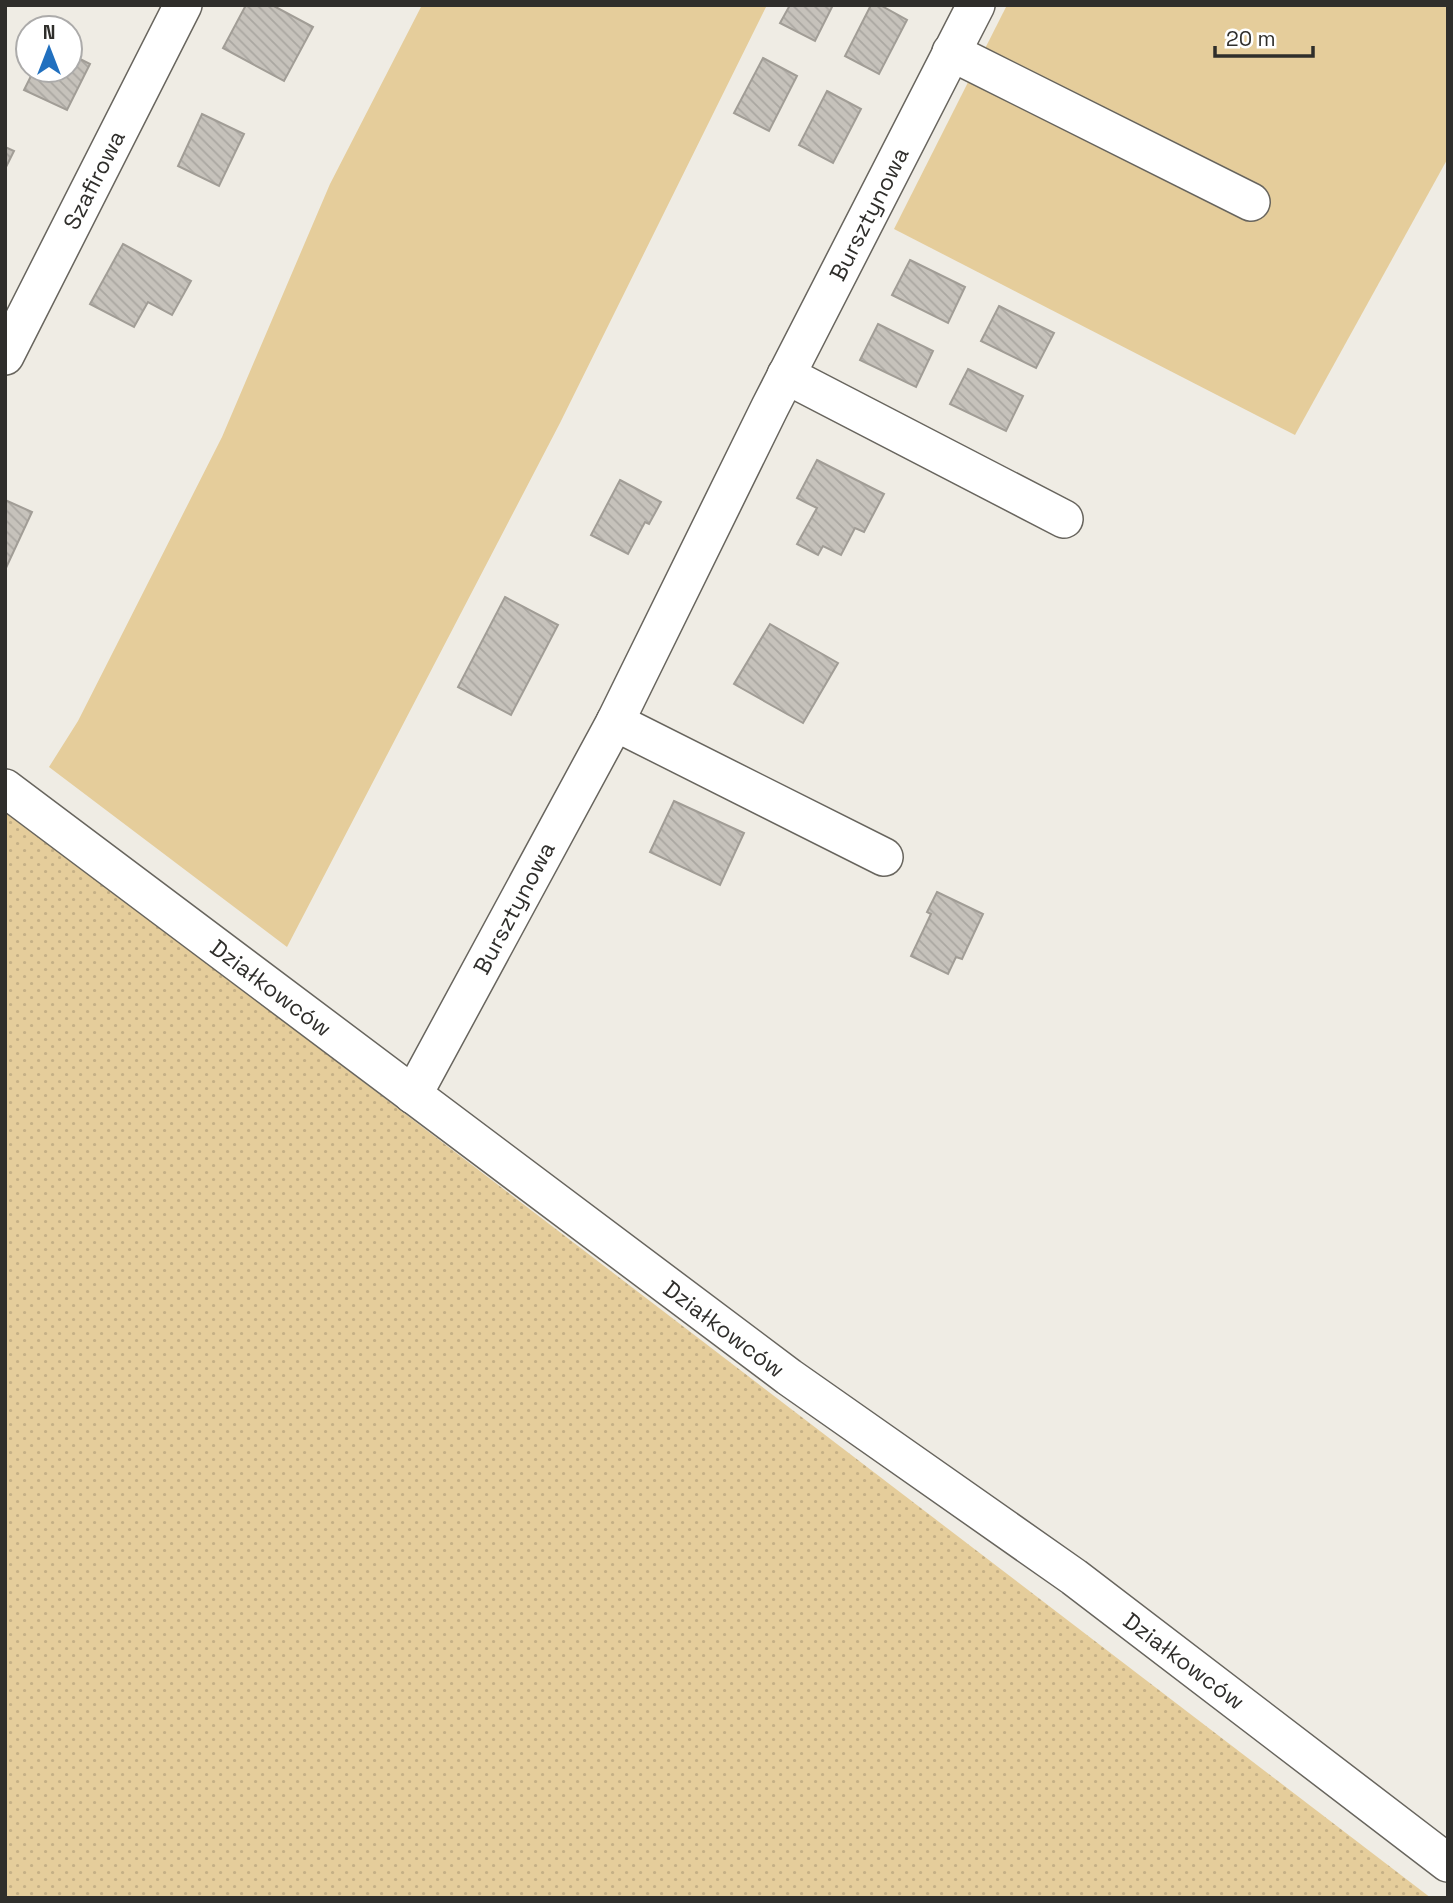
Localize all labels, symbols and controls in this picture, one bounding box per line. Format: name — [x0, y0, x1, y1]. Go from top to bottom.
north arrow — [14, 14, 84, 84]
scale bar — [1215, 14, 1313, 58]
text: N — [43, 20, 55, 45]
text: 20 m — [1226, 25, 1276, 52]
street label: Szafirowa — [56, 125, 132, 235]
street label: Bursztynowa — [822, 142, 916, 286]
street label: Bursztynowa — [466, 836, 562, 980]
street label: Działkowców — [204, 933, 338, 1043]
street label: Działkowców — [657, 1274, 791, 1384]
street label: Działkowców — [1117, 1606, 1251, 1716]

